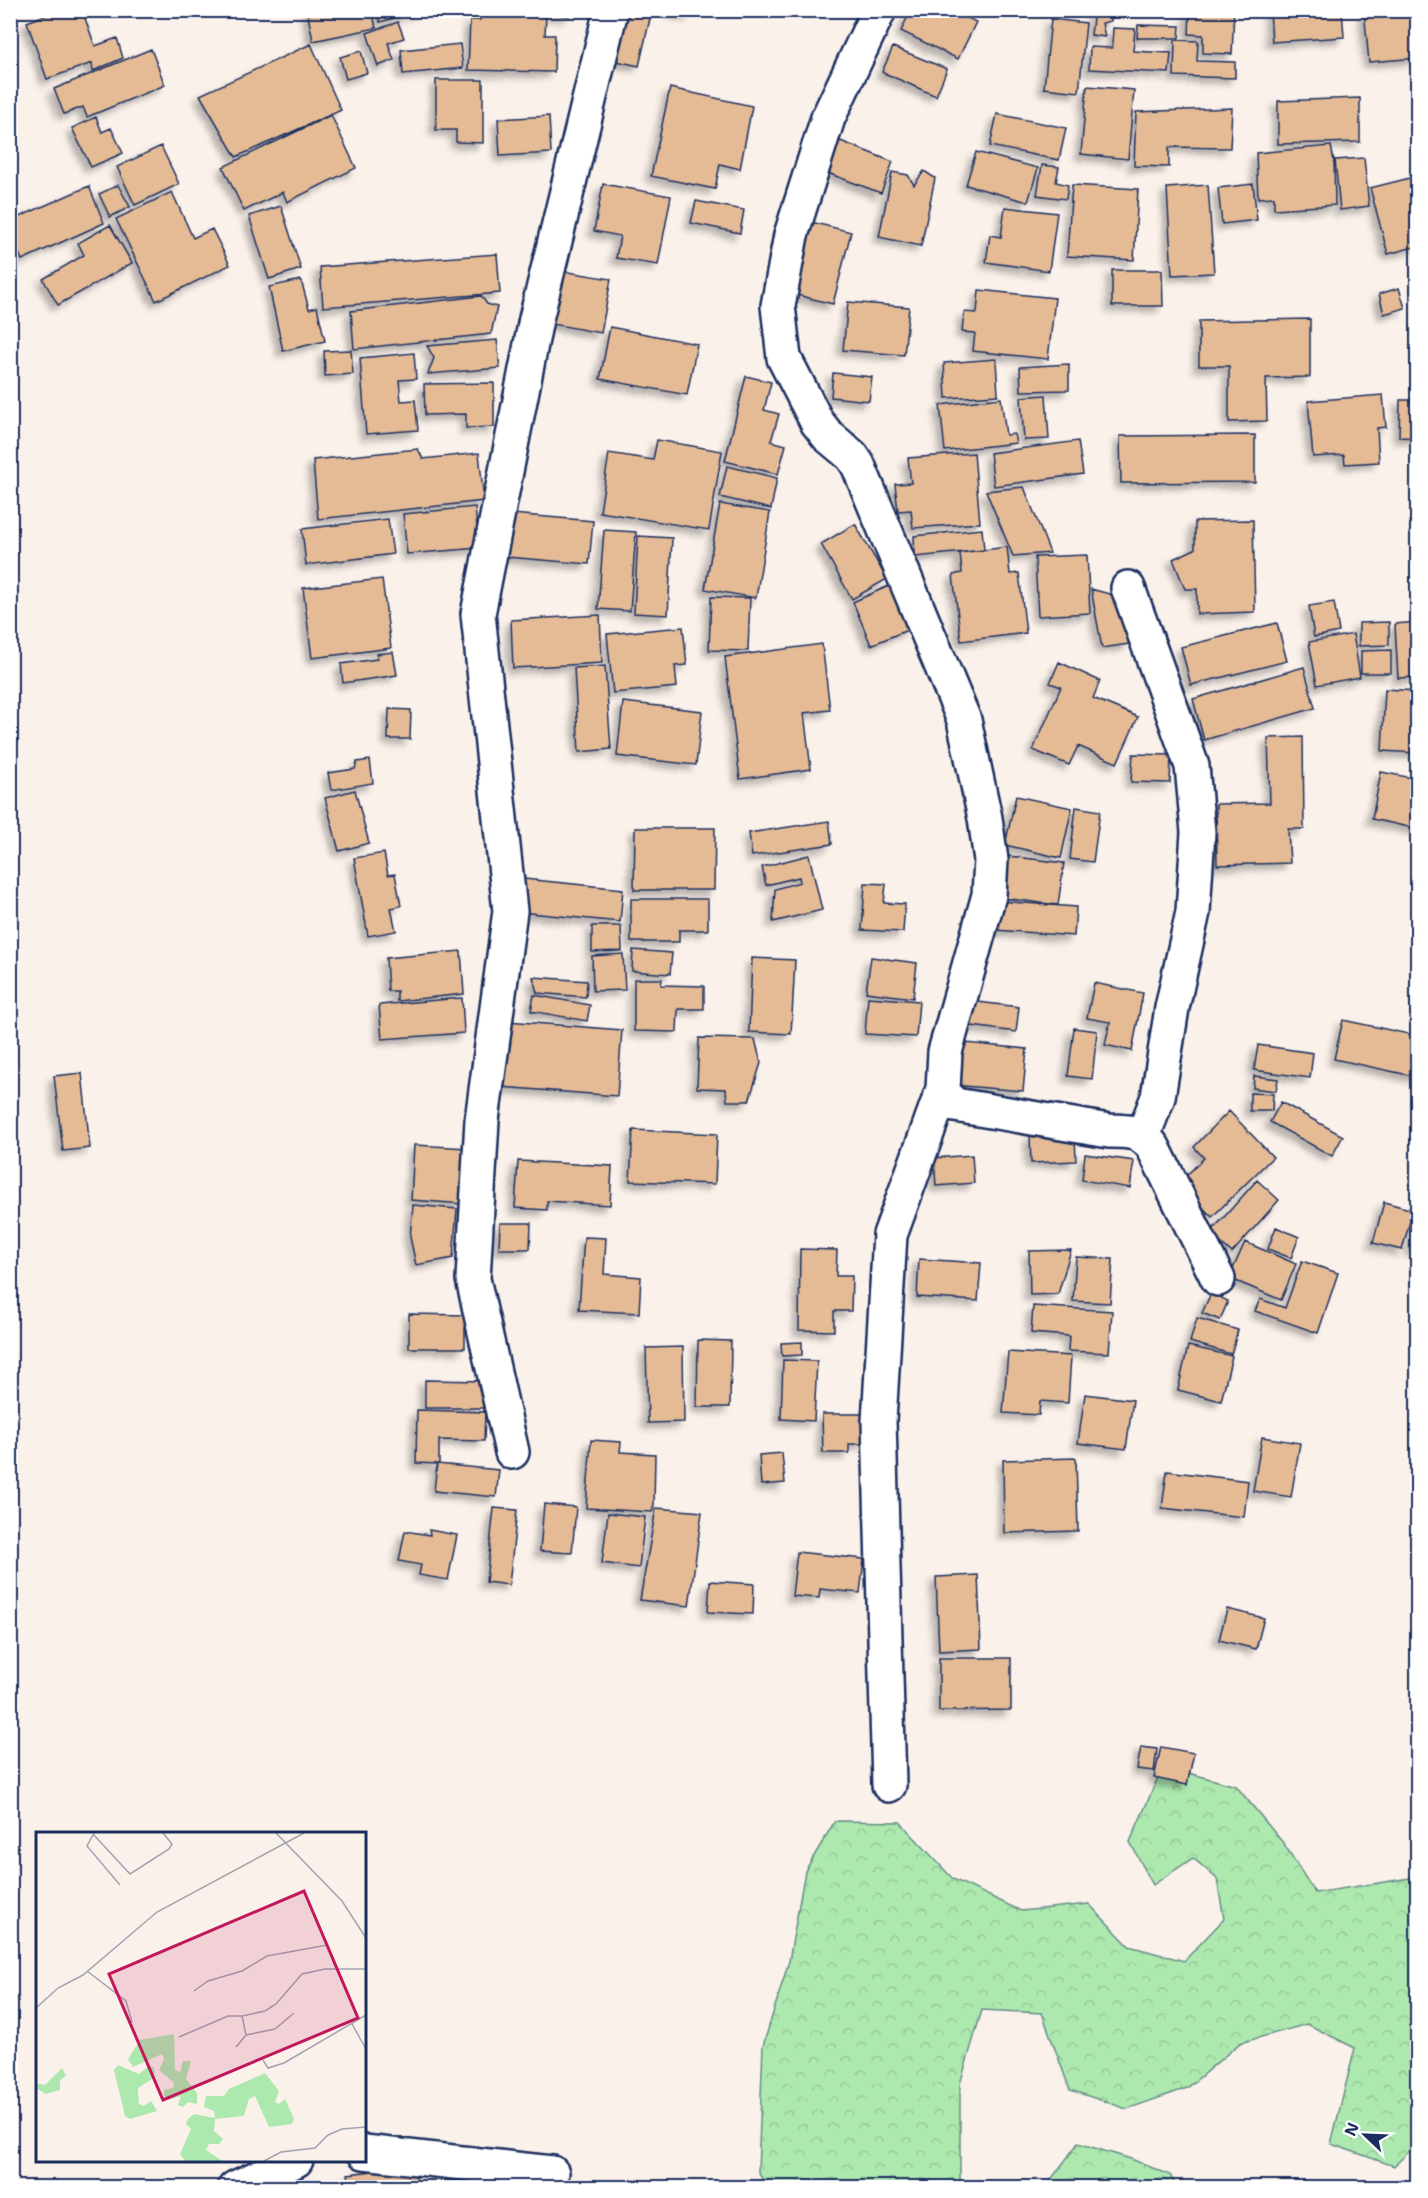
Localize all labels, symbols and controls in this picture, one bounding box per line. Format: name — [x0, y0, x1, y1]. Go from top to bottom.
inset map — [36, 1832, 366, 2162]
north arrow — [1335, 2105, 1395, 2165]
text: N — [1340, 2119, 1364, 2139]

